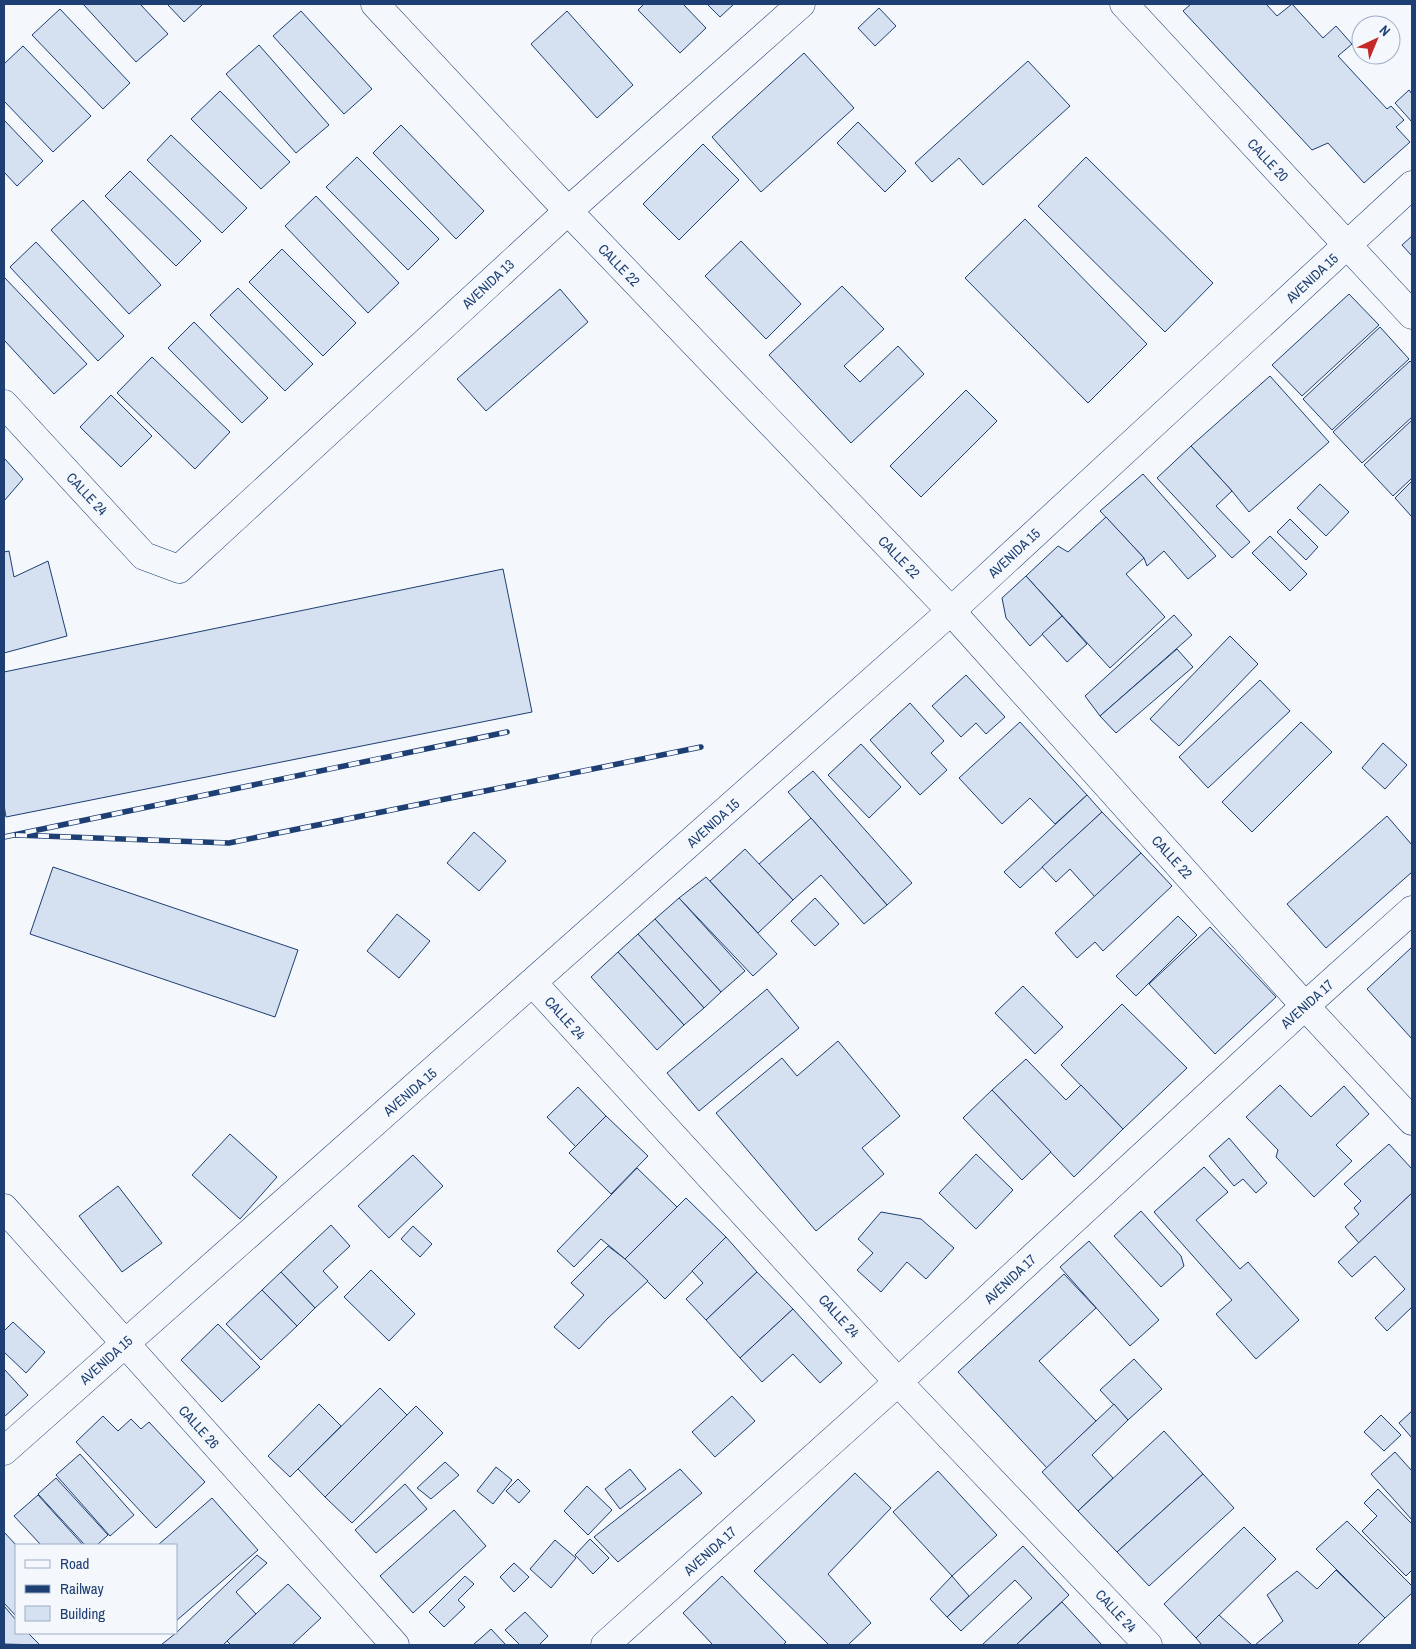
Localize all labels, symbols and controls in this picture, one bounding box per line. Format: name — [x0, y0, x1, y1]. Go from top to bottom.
north arrow — [1351, 15, 1401, 65]
text: N — [1376, 21, 1394, 40]
street label: CALLE 20 — [1244, 135, 1292, 185]
street label: CALLE 22 — [594, 240, 644, 290]
street label: AVENIDA 15 — [1281, 249, 1342, 307]
street label: AVENIDA 13 — [457, 255, 518, 313]
street label: CALLE 24 — [63, 469, 112, 520]
street label: AVENIDA 15 — [983, 524, 1044, 582]
street label: CALLE 22 — [874, 532, 924, 582]
street label: AVENIDA 15 — [682, 795, 743, 852]
street label: CALLE 22 — [1148, 832, 1196, 882]
street label: AVENIDA 17 — [1276, 976, 1337, 1033]
street label: CALLE 24 — [541, 993, 590, 1044]
street label: AVENIDA 15 — [379, 1064, 440, 1121]
street label: AVENIDA 17 — [979, 1250, 1040, 1308]
street label: CALLE 24 — [815, 1291, 864, 1342]
street label: AVENIDA 15 — [75, 1332, 136, 1389]
street label: CALLE 26 — [175, 1402, 223, 1452]
street label: AVENIDA 17 — [679, 1523, 740, 1580]
legend — [15, 1544, 178, 1634]
text: Road — [60, 1553, 89, 1574]
text: Railway — [60, 1578, 105, 1599]
street label: CALLE 24 — [1092, 1586, 1141, 1637]
text: Building — [60, 1603, 105, 1624]

